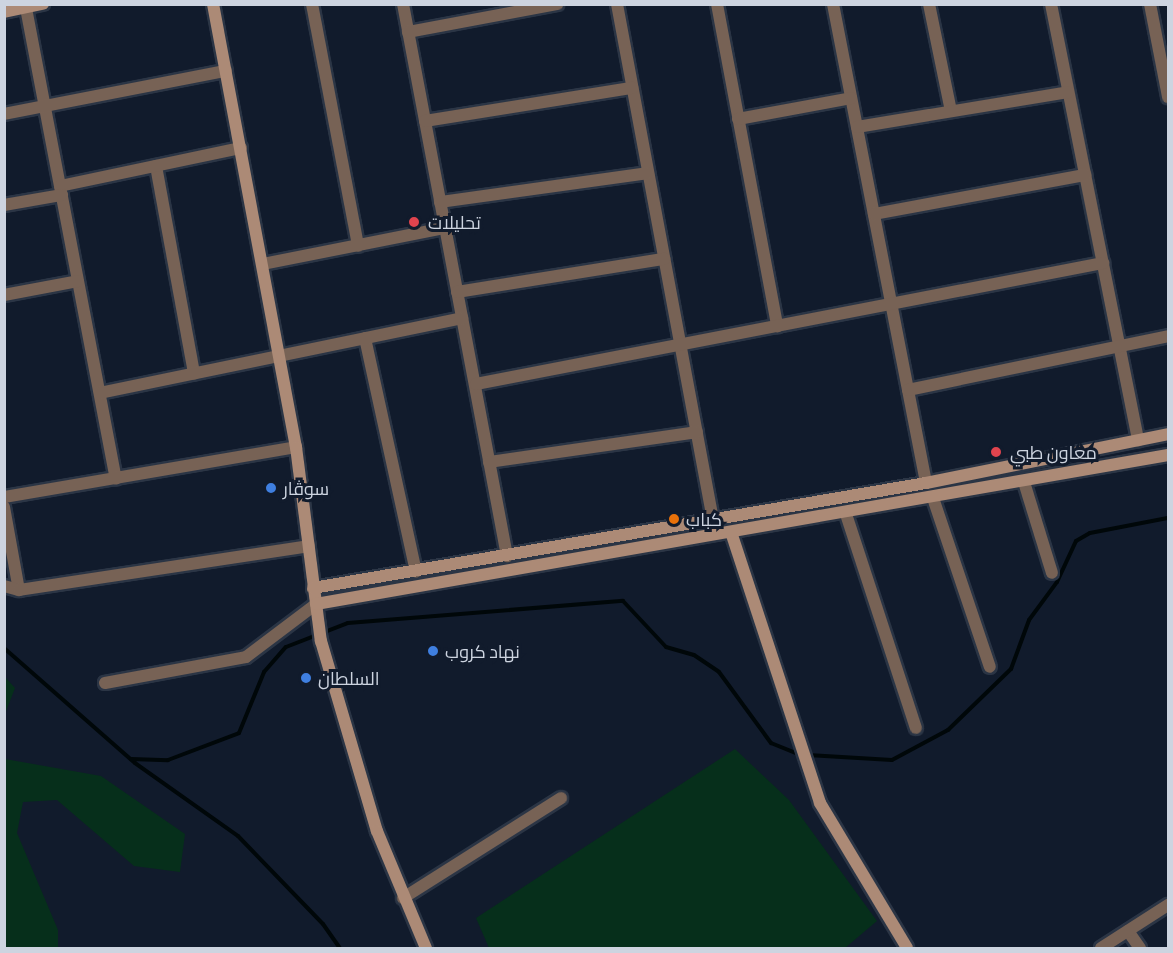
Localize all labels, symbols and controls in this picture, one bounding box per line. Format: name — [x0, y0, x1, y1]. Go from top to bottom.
place label: تحلیلات — [428, 211, 481, 233]
marker: تحلیلات — [405, 213, 423, 231]
place label: معاون طبي — [1010, 441, 1097, 463]
marker: معاون طبي — [987, 443, 1005, 461]
place label: سوڤار — [283, 477, 329, 499]
marker: سوڤار — [264, 481, 278, 495]
place label: كباب — [686, 508, 722, 530]
marker: كباب — [667, 512, 681, 526]
place label: نهاد كروب — [445, 640, 520, 662]
marker: نهاد كروب — [426, 644, 440, 658]
place label: السلطان — [318, 667, 380, 689]
marker: السلطان — [299, 671, 313, 685]

